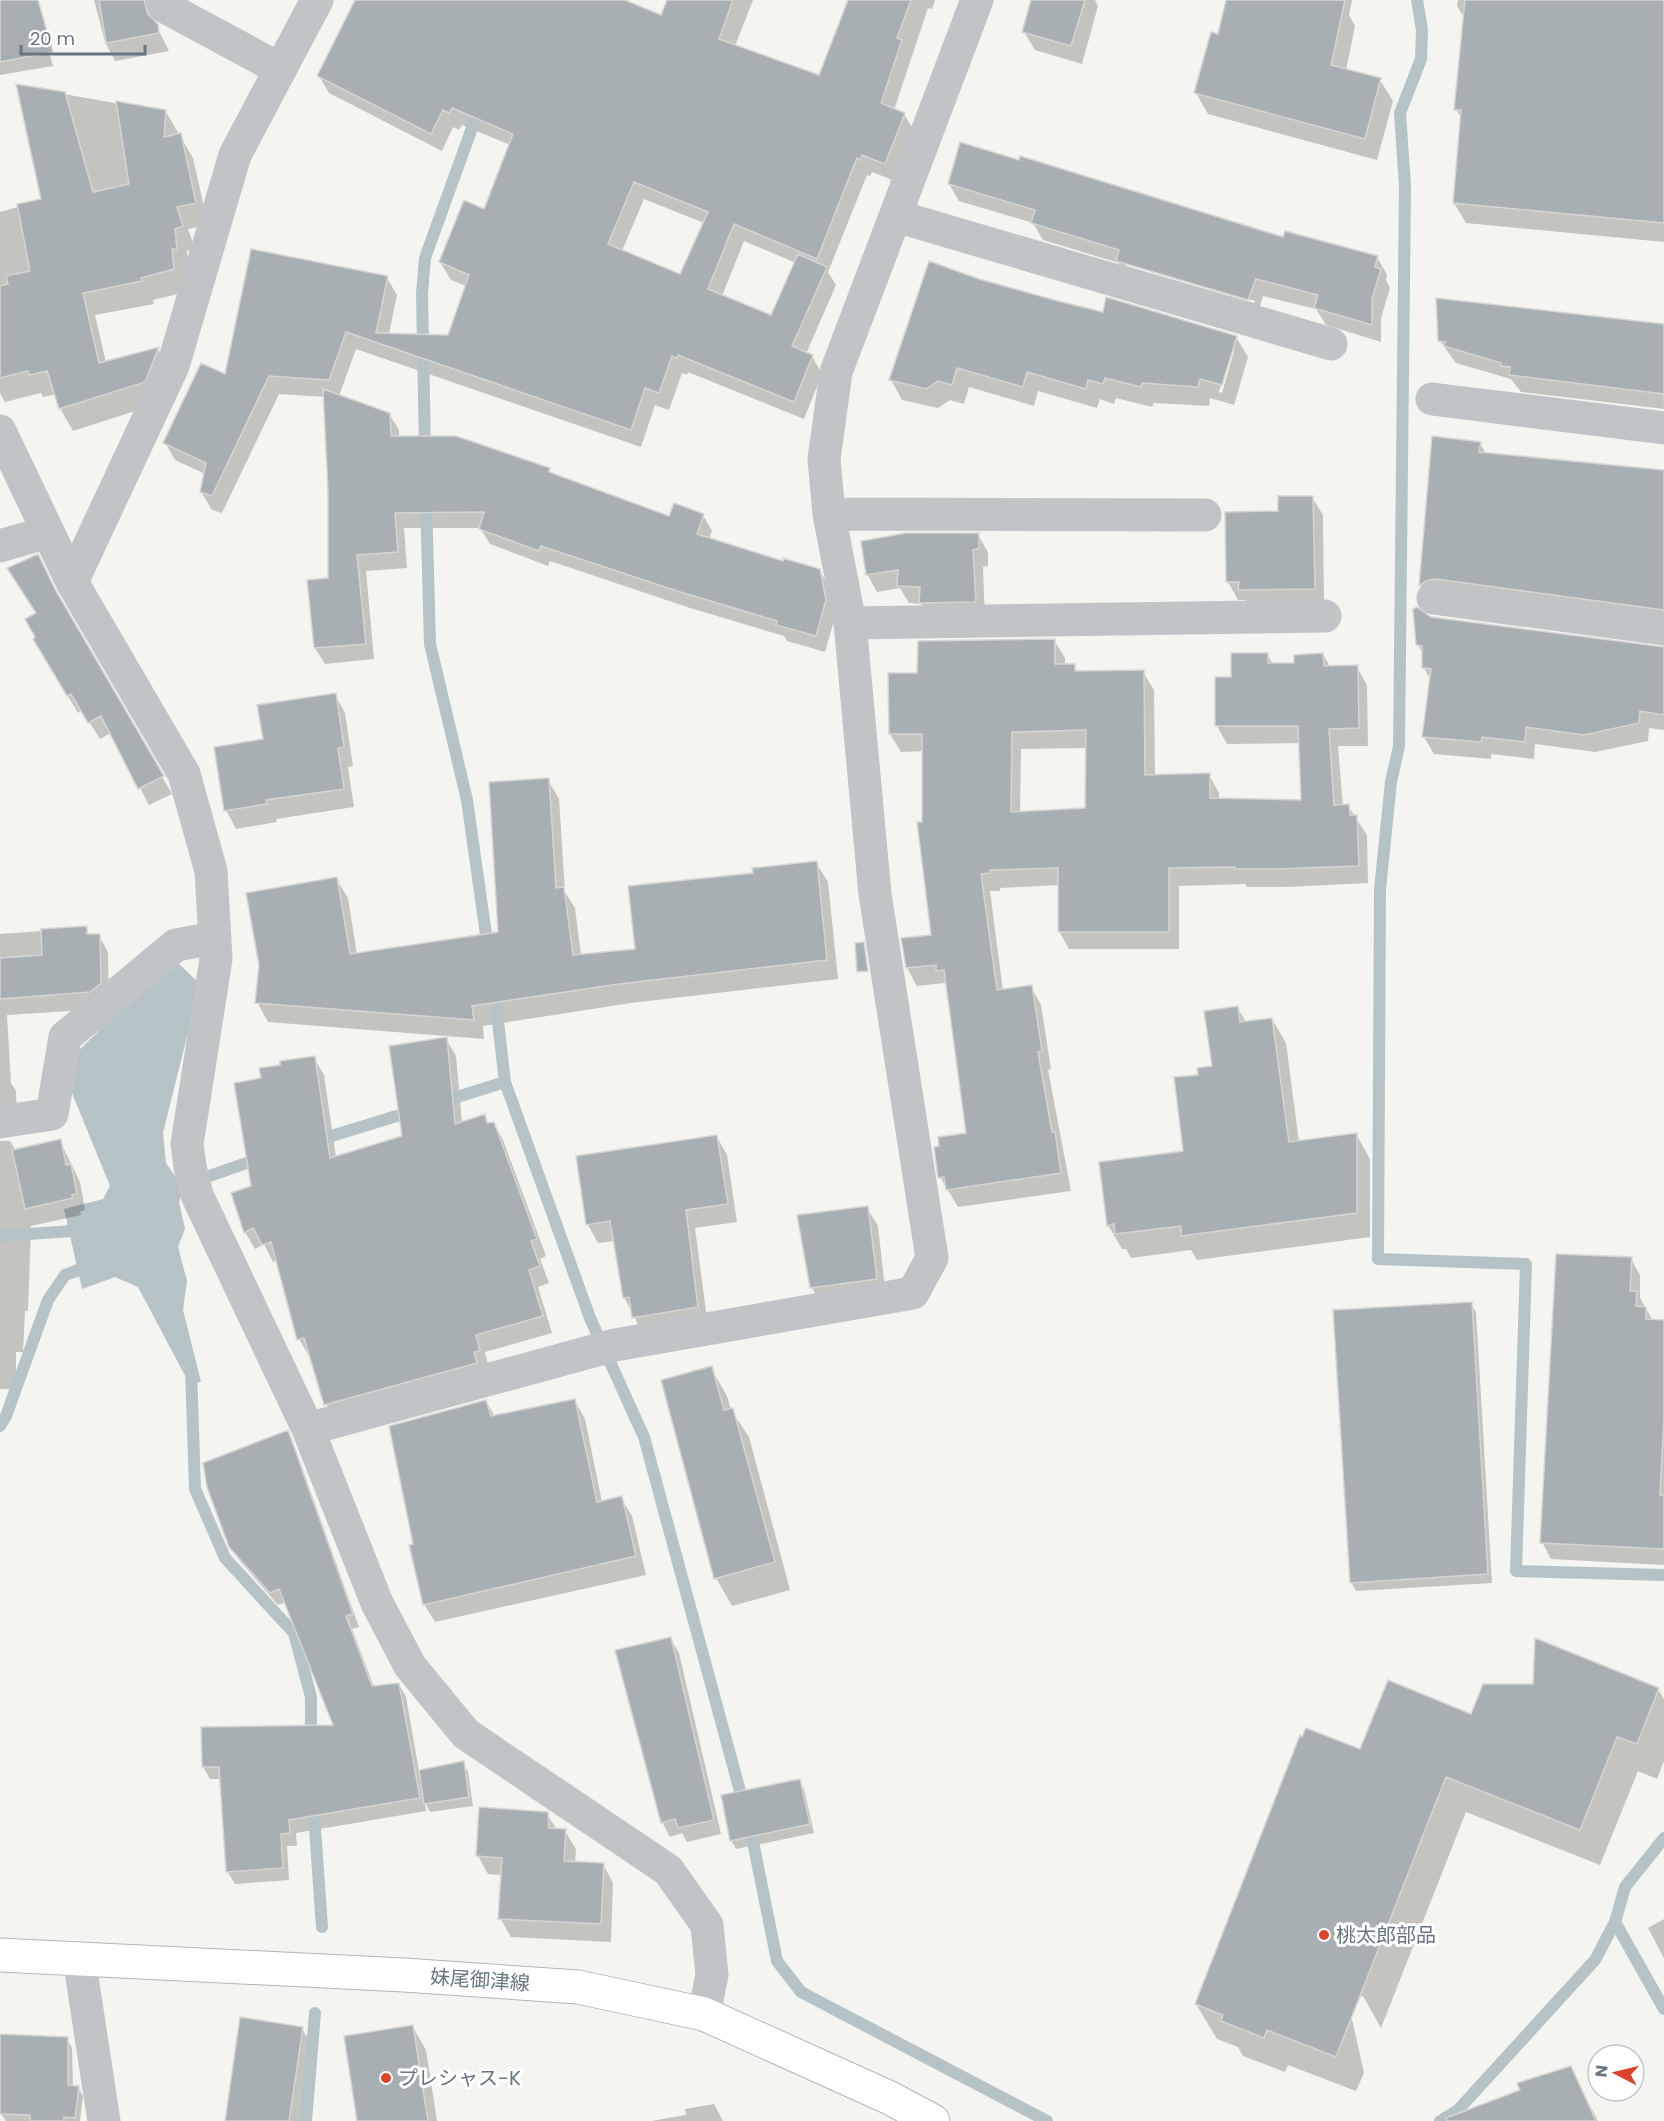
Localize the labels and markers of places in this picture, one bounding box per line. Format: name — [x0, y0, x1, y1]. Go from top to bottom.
place label: 桃太郎部品 — [1336, 1921, 1436, 1949]
marker: 桃太郎部品 — [1317, 1928, 1331, 1942]
place label: プレシャス-K — [398, 2064, 521, 2092]
marker: プレシャス-K — [379, 2071, 393, 2085]

